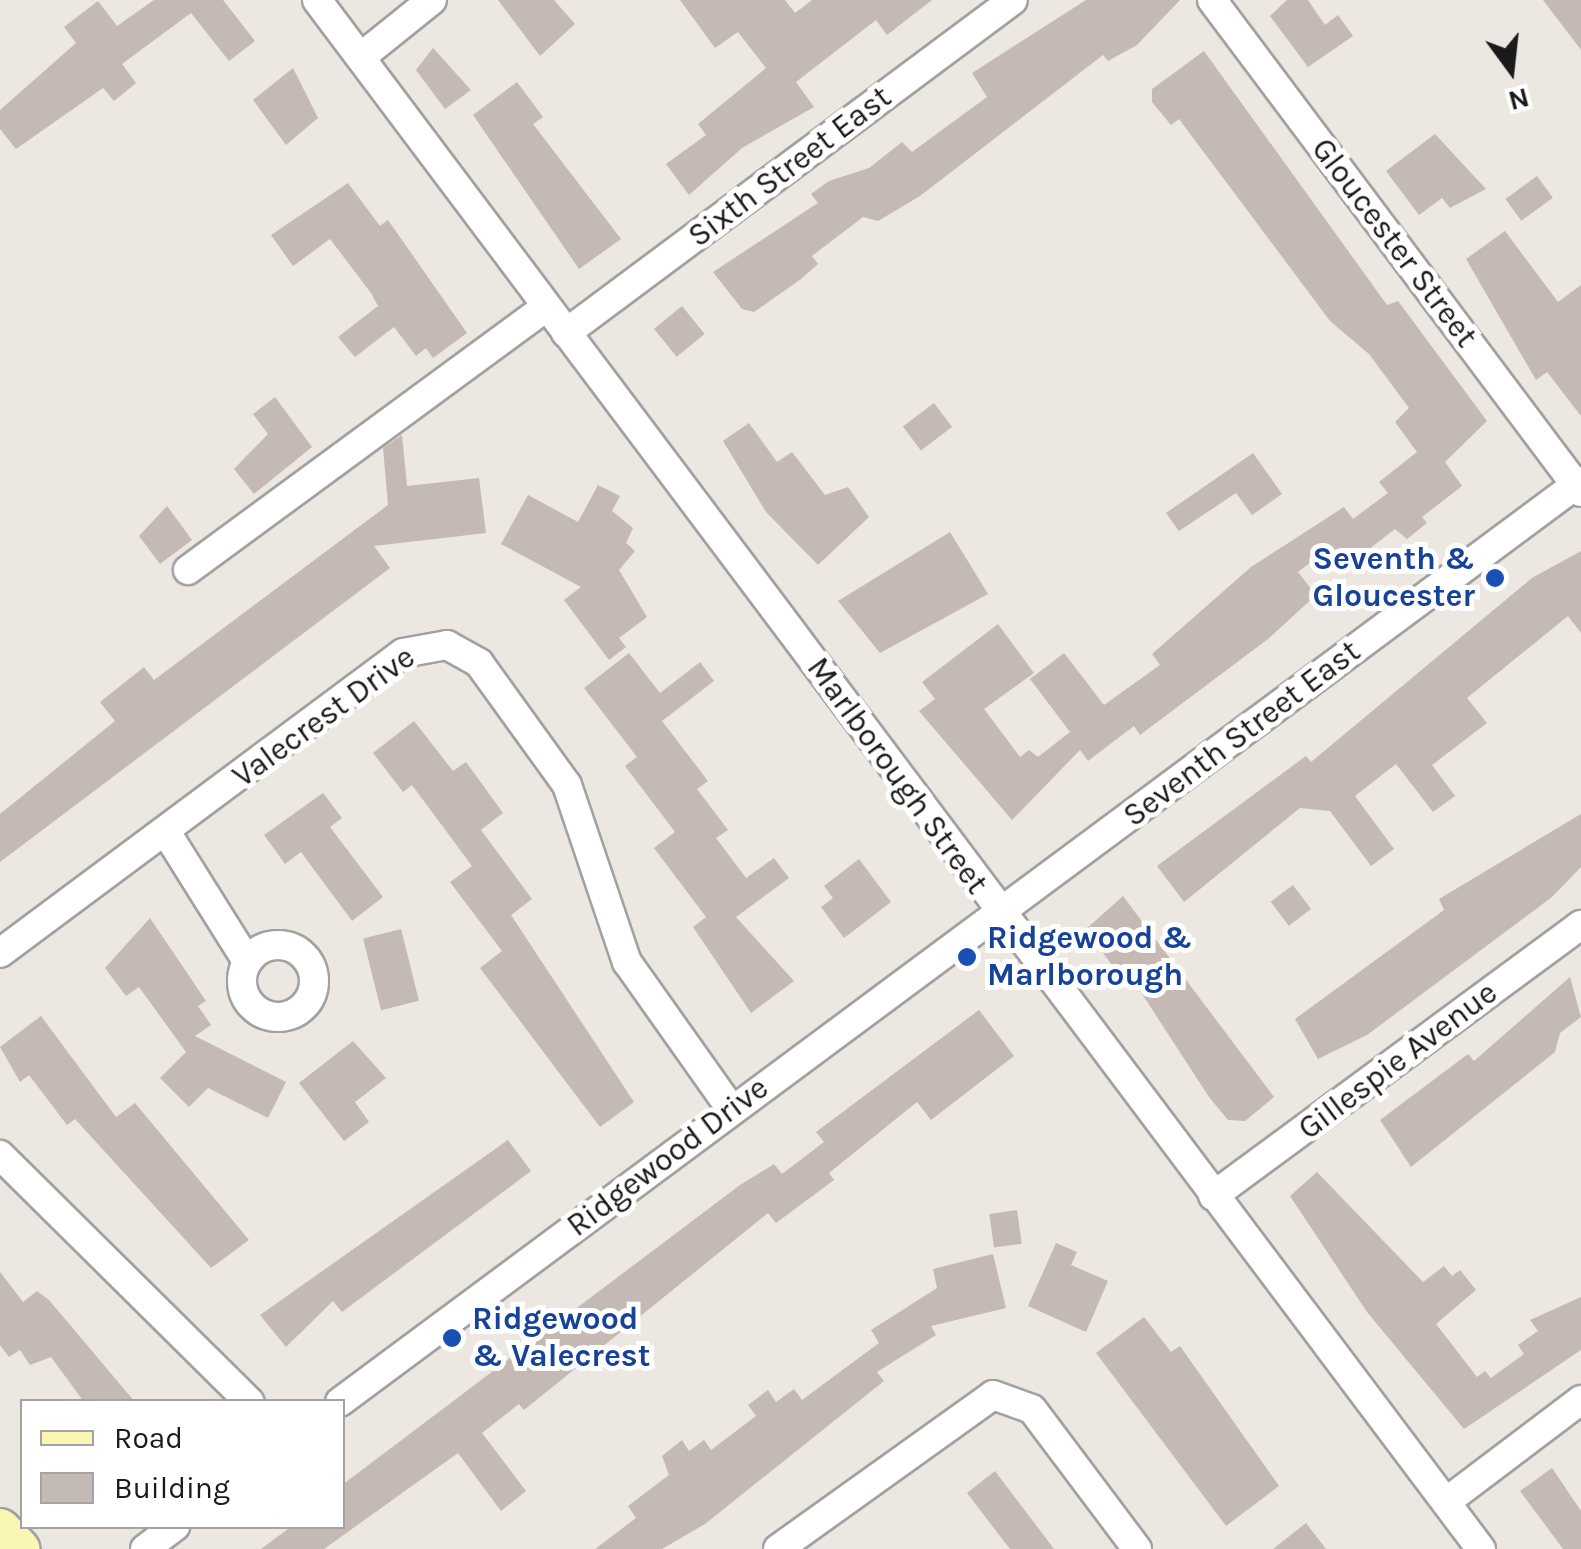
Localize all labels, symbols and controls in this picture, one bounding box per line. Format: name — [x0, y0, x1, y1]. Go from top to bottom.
north arrow — [1461, 20, 1561, 120]
street label: Sixth Street East — [681, 78, 899, 256]
text: N — [1505, 81, 1533, 118]
street label: Gloucester Street — [1303, 131, 1485, 355]
place label: Seventh & Gloucester — [1312, 541, 1475, 616]
marker: Seventh & Gloucester — [1484, 567, 1506, 589]
street label: Seventh Street East — [1116, 632, 1368, 836]
street label: Valecrest Drive — [225, 638, 423, 796]
street label: Marlborough Street — [798, 650, 996, 902]
place label: Ridgewood & Marlborough — [987, 920, 1192, 995]
marker: Ridgewood & Marlborough — [956, 946, 978, 968]
street label: Gillespie Avenue — [1291, 974, 1505, 1148]
street label: Ridgewood Drive — [560, 1069, 776, 1245]
place label: Ridgewood & Valecrest — [472, 1301, 650, 1376]
marker: Ridgewood & Valecrest — [441, 1327, 463, 1349]
legend — [20, 1399, 345, 1529]
text: Road — [114, 1420, 183, 1456]
text: Building — [114, 1470, 230, 1506]

